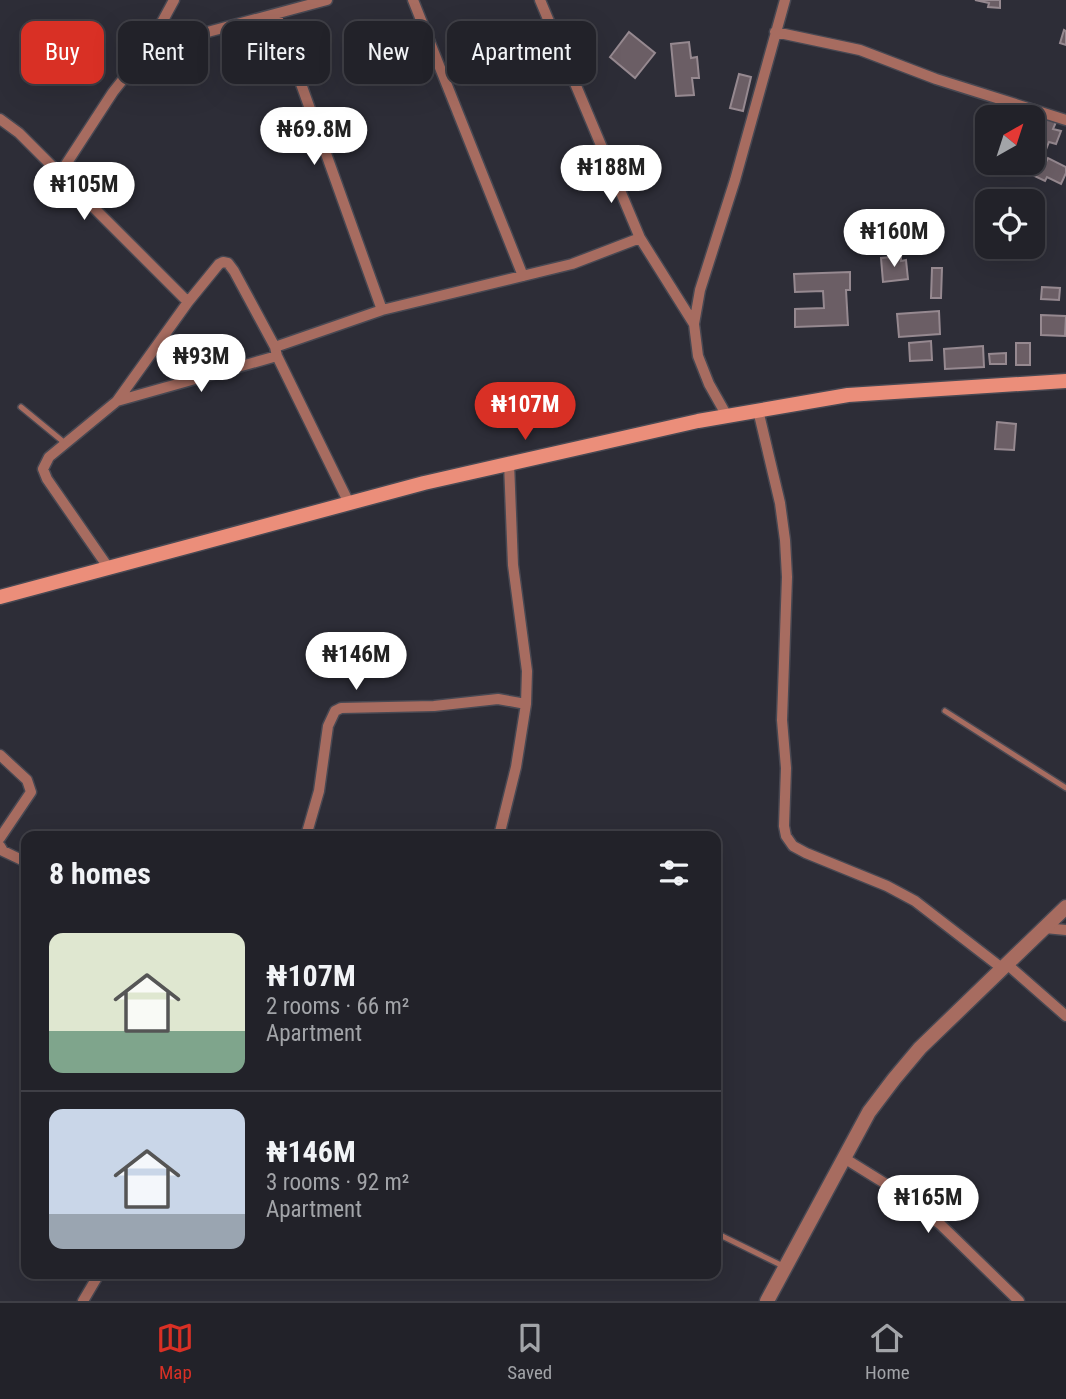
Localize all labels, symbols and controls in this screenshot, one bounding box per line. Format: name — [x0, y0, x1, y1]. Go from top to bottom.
chip: Buy — [21, 21, 104, 84]
chip: Rent — [118, 21, 208, 84]
chip: Filters — [222, 21, 330, 84]
chip: New — [344, 21, 433, 84]
chip: Apartment — [447, 21, 596, 84]
north arrow — [975, 105, 1045, 175]
map controls — [975, 105, 1045, 259]
pin: ₦69.8M — [257, 108, 371, 167]
text: ₦69.8M — [276, 116, 352, 143]
pin: ₦188M — [562, 146, 660, 205]
text: ₦188M — [577, 154, 645, 181]
pin: ₦105M — [35, 162, 133, 222]
text: ₦105M — [50, 171, 118, 198]
button: locate — [975, 189, 1045, 259]
pin: ₦160M — [845, 210, 943, 269]
text: ₦160M — [860, 218, 928, 245]
pin: ₦93M — [160, 334, 242, 394]
text: ₦93M — [172, 343, 230, 370]
pin: ₦107M — [476, 382, 574, 442]
text: ₦107M — [491, 391, 559, 418]
pin: ₦146M — [307, 632, 405, 692]
text: ₦146M — [322, 641, 390, 668]
icon: filters — [655, 854, 693, 892]
text: 8 homes — [49, 856, 151, 891]
text: ₦107M — [266, 958, 356, 993]
icon: home — [105, 961, 189, 1045]
text: 2 rooms · 66 m² — [266, 993, 409, 1020]
text: Apartment — [266, 1020, 362, 1047]
text: ₦146M — [266, 1134, 356, 1169]
icon: home — [105, 1137, 189, 1221]
text: 3 rooms · 92 m² — [266, 1169, 409, 1196]
pin: ₦165M — [879, 1176, 977, 1235]
text: ₦165M — [894, 1184, 962, 1211]
text: Apartment — [266, 1196, 362, 1223]
tab: Map — [156, 1319, 194, 1384]
tab: Saved — [507, 1319, 552, 1384]
tab: Home — [865, 1319, 910, 1384]

